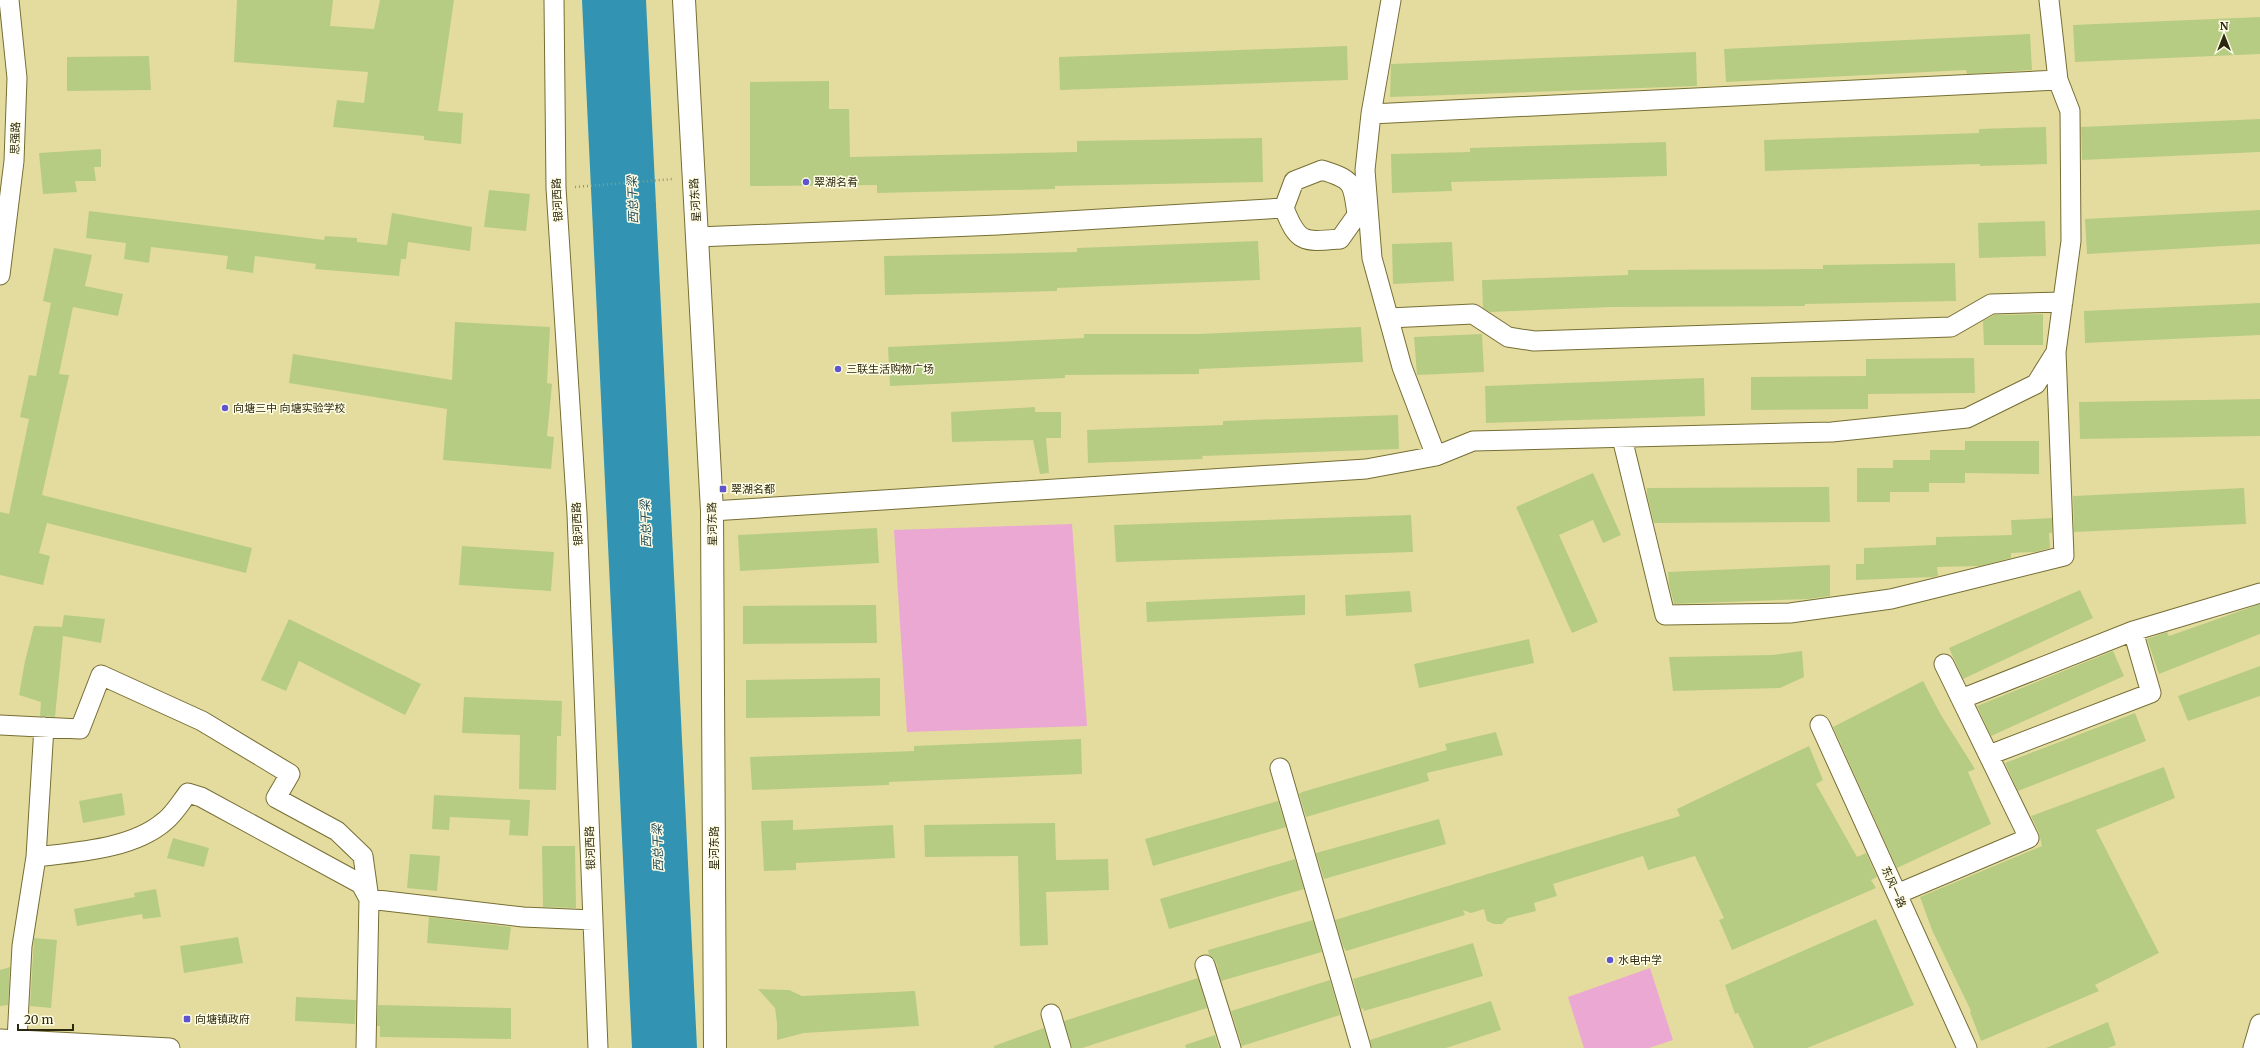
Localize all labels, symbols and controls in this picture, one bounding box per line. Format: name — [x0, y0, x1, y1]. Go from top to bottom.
north arrow — [2204, 16, 2244, 56]
text: N — [2220, 19, 2229, 33]
street label: 思强路 — [7, 121, 23, 155]
water label: 西总干梁 — [624, 175, 641, 224]
place label: 翠湖名肴 — [814, 175, 858, 189]
marker: 翠湖名肴 — [801, 177, 811, 187]
street label: 银河西路 — [549, 178, 565, 222]
street label: 星河东路 — [686, 178, 704, 222]
place label: 三联生活购物广场 — [846, 362, 934, 376]
marker: 三联生活购物广场 — [833, 364, 843, 374]
place label: 向塘三中 向塘实验学校 — [233, 401, 346, 415]
marker: 向塘三中 向塘实验学校 — [220, 403, 230, 413]
place label: 翠湖名都 — [731, 482, 775, 496]
marker: 翠湖名都 — [718, 484, 728, 494]
water label: 西总干梁 — [637, 499, 654, 548]
street label: 银河西路 — [569, 502, 585, 546]
street label: 星河东路 — [705, 502, 719, 546]
water label: 西总干梁 — [649, 823, 666, 872]
street label: 银河西路 — [582, 826, 598, 870]
street label: 星河东路 — [707, 826, 721, 870]
street label: 东风一路 — [1879, 864, 1909, 910]
place label: 水电中学 — [1618, 953, 1662, 967]
marker: 水电中学 — [1605, 955, 1615, 965]
scale bar — [18, 1006, 73, 1032]
text: 20 m — [24, 1012, 53, 1027]
place label: 向塘镇政府 — [195, 1012, 250, 1026]
marker: 向塘镇政府 — [182, 1014, 192, 1024]

